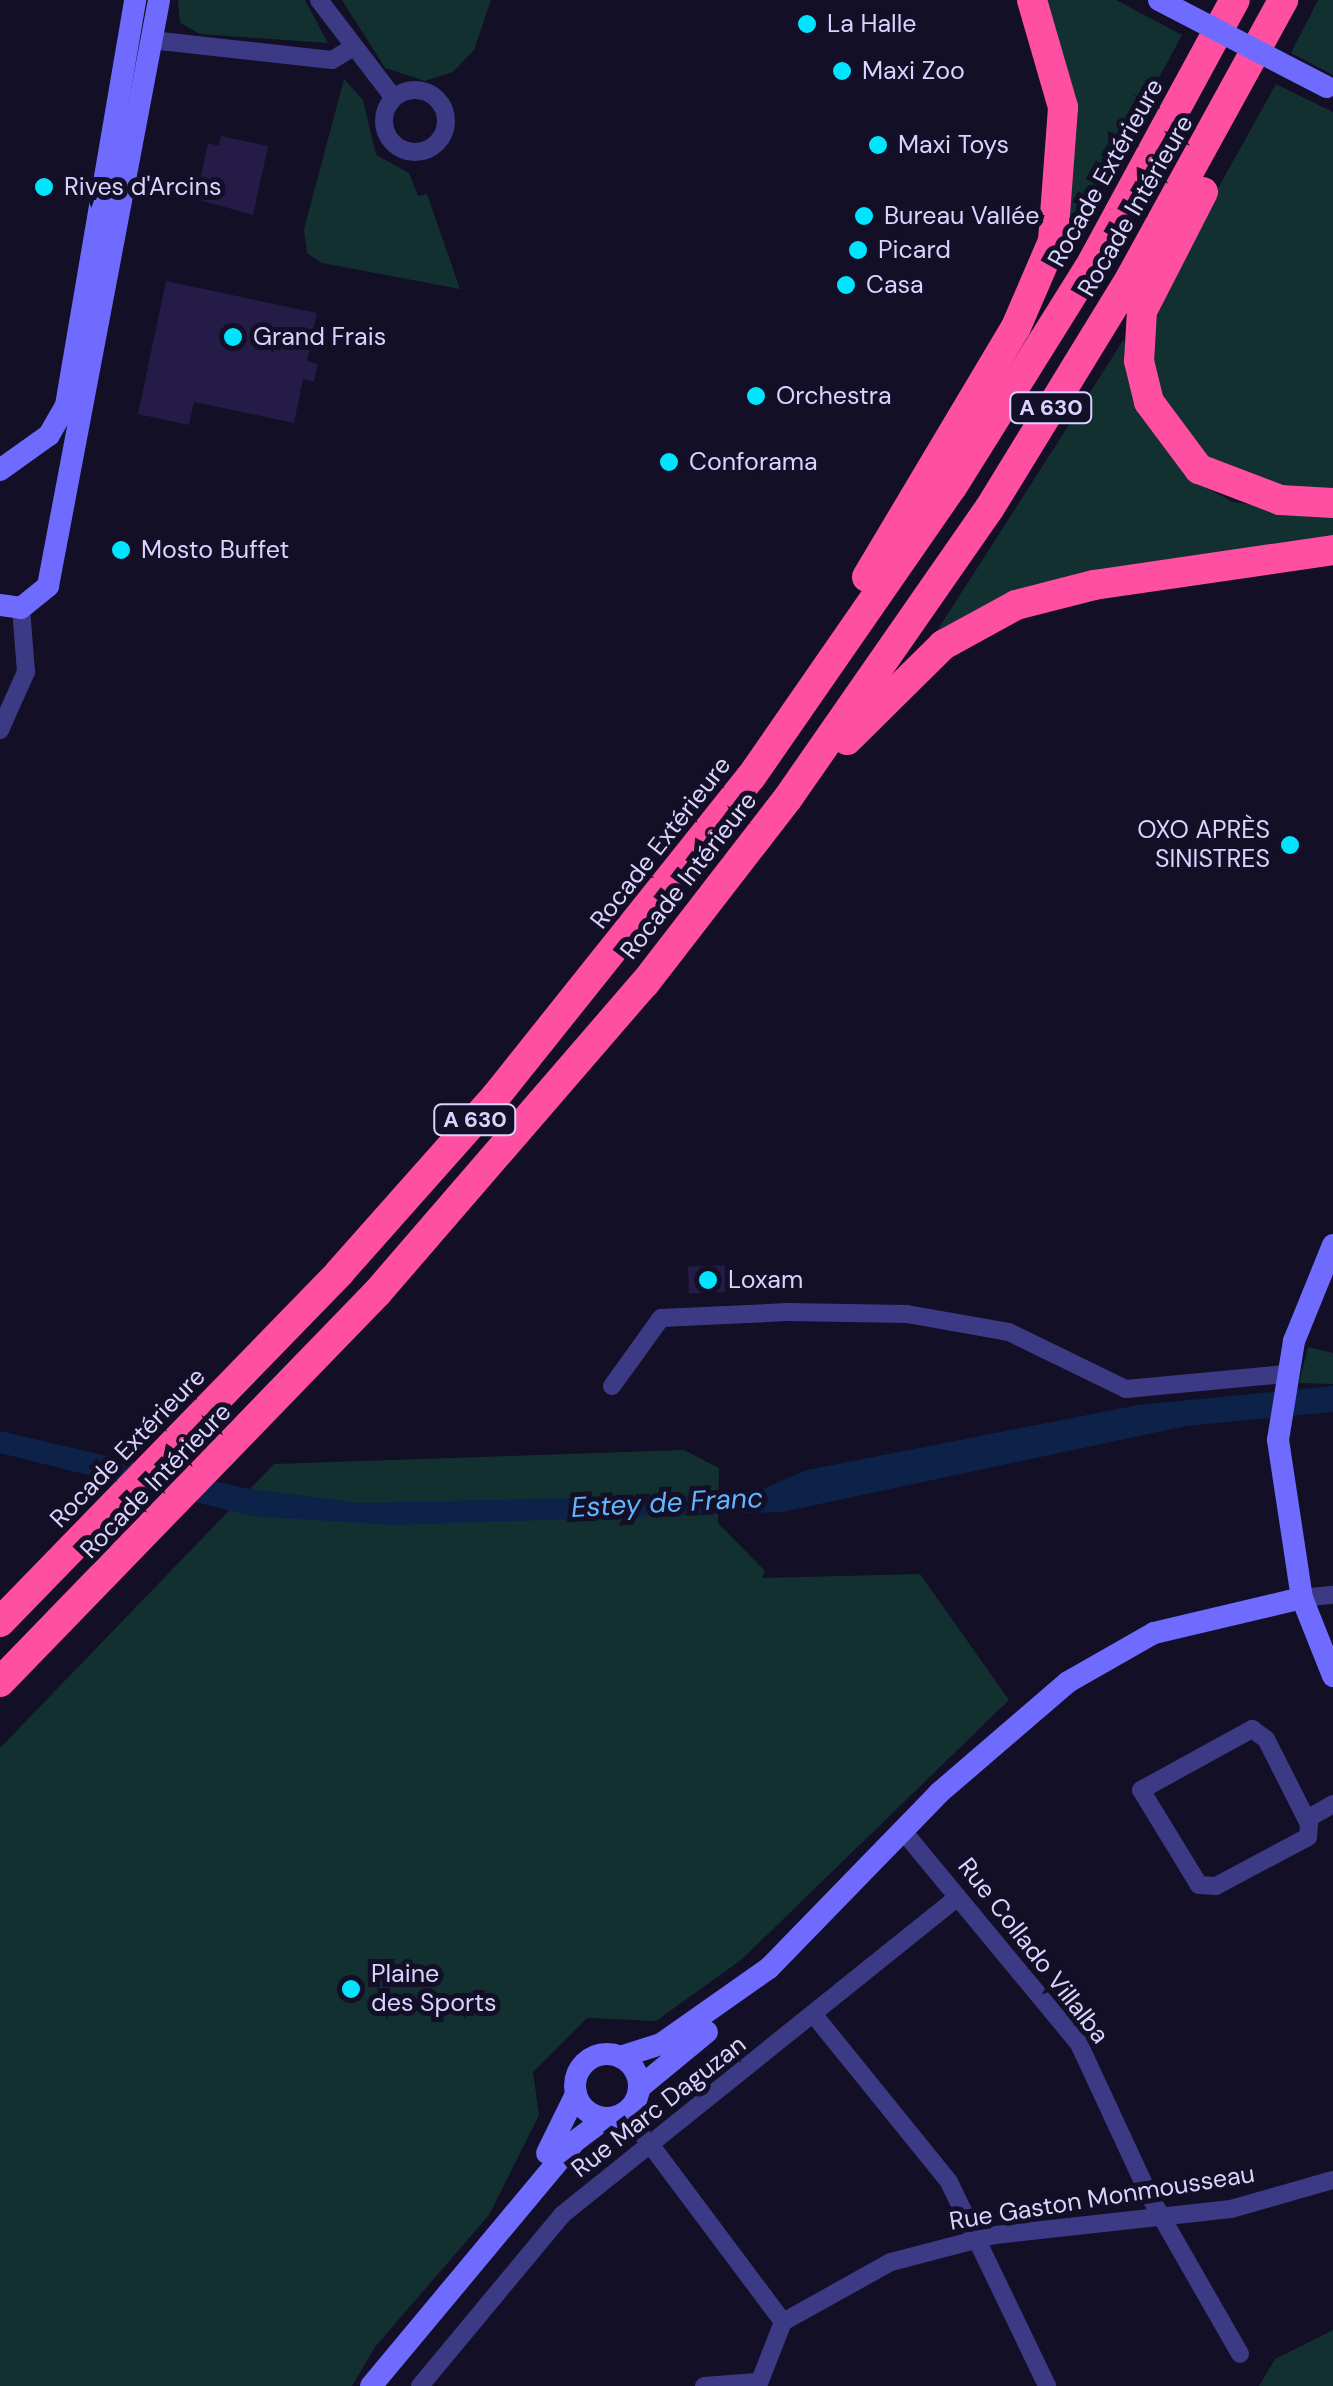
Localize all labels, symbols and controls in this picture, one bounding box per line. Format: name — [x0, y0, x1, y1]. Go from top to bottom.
place label: La Halle — [827, 9, 916, 39]
marker: La Halle — [796, 13, 818, 35]
place label: Maxi Zoo — [862, 56, 965, 86]
marker: Maxi Zoo — [831, 60, 853, 82]
street label: Rocade Extérieure — [1042, 74, 1170, 272]
street label: Rocade Intérieure — [1072, 110, 1200, 302]
place label: Maxi Toys — [898, 130, 1009, 160]
marker: Maxi Toys — [867, 134, 889, 156]
place label: Rives d'Arcins — [64, 172, 221, 202]
marker: Rives d'Arcins — [33, 176, 55, 198]
place label: Bureau Vallée — [884, 201, 1039, 231]
marker: Bureau Vallée — [853, 205, 875, 227]
place label: Picard — [878, 235, 951, 265]
marker: Picard — [847, 239, 869, 261]
place label: Casa — [866, 270, 924, 300]
marker: Casa — [835, 274, 857, 296]
place label: Grand Frais — [253, 322, 386, 352]
marker: Grand Frais — [222, 326, 244, 348]
place label: Orchestra — [776, 381, 892, 411]
marker: Orchestra — [745, 385, 767, 407]
road number: A 630 — [1008, 391, 1094, 425]
place label: Conforama — [689, 447, 818, 477]
marker: Conforama — [658, 451, 680, 473]
place label: Mosto Buffet — [141, 535, 289, 565]
marker: Mosto Buffet — [110, 539, 132, 561]
street label: Rocade Extérieure — [584, 751, 738, 935]
street label: Rocade Intérieure — [614, 786, 764, 966]
place label: OXO APRÈS SINISTRES — [1137, 816, 1270, 875]
marker: OXO APRÈS SINISTRES — [1279, 834, 1301, 856]
road number: A 630 — [432, 1103, 518, 1137]
place label: Loxam — [728, 1265, 803, 1295]
marker: Loxam — [697, 1269, 719, 1291]
street label: Rocade Extérieure — [44, 1362, 212, 1534]
street label: Rocade Intérieure — [74, 1397, 238, 1565]
water label: Estey de Franc — [570, 1481, 764, 1525]
street label: Rue Collado Villalba — [951, 1852, 1115, 2050]
place label: Plaine des Sports — [371, 1960, 497, 2019]
marker: Plaine des Sports — [340, 1978, 362, 2000]
street label: Rue Marc Daguzan — [566, 2030, 752, 2184]
street label: Rue Gaston Monmousseau — [947, 2159, 1257, 2237]

